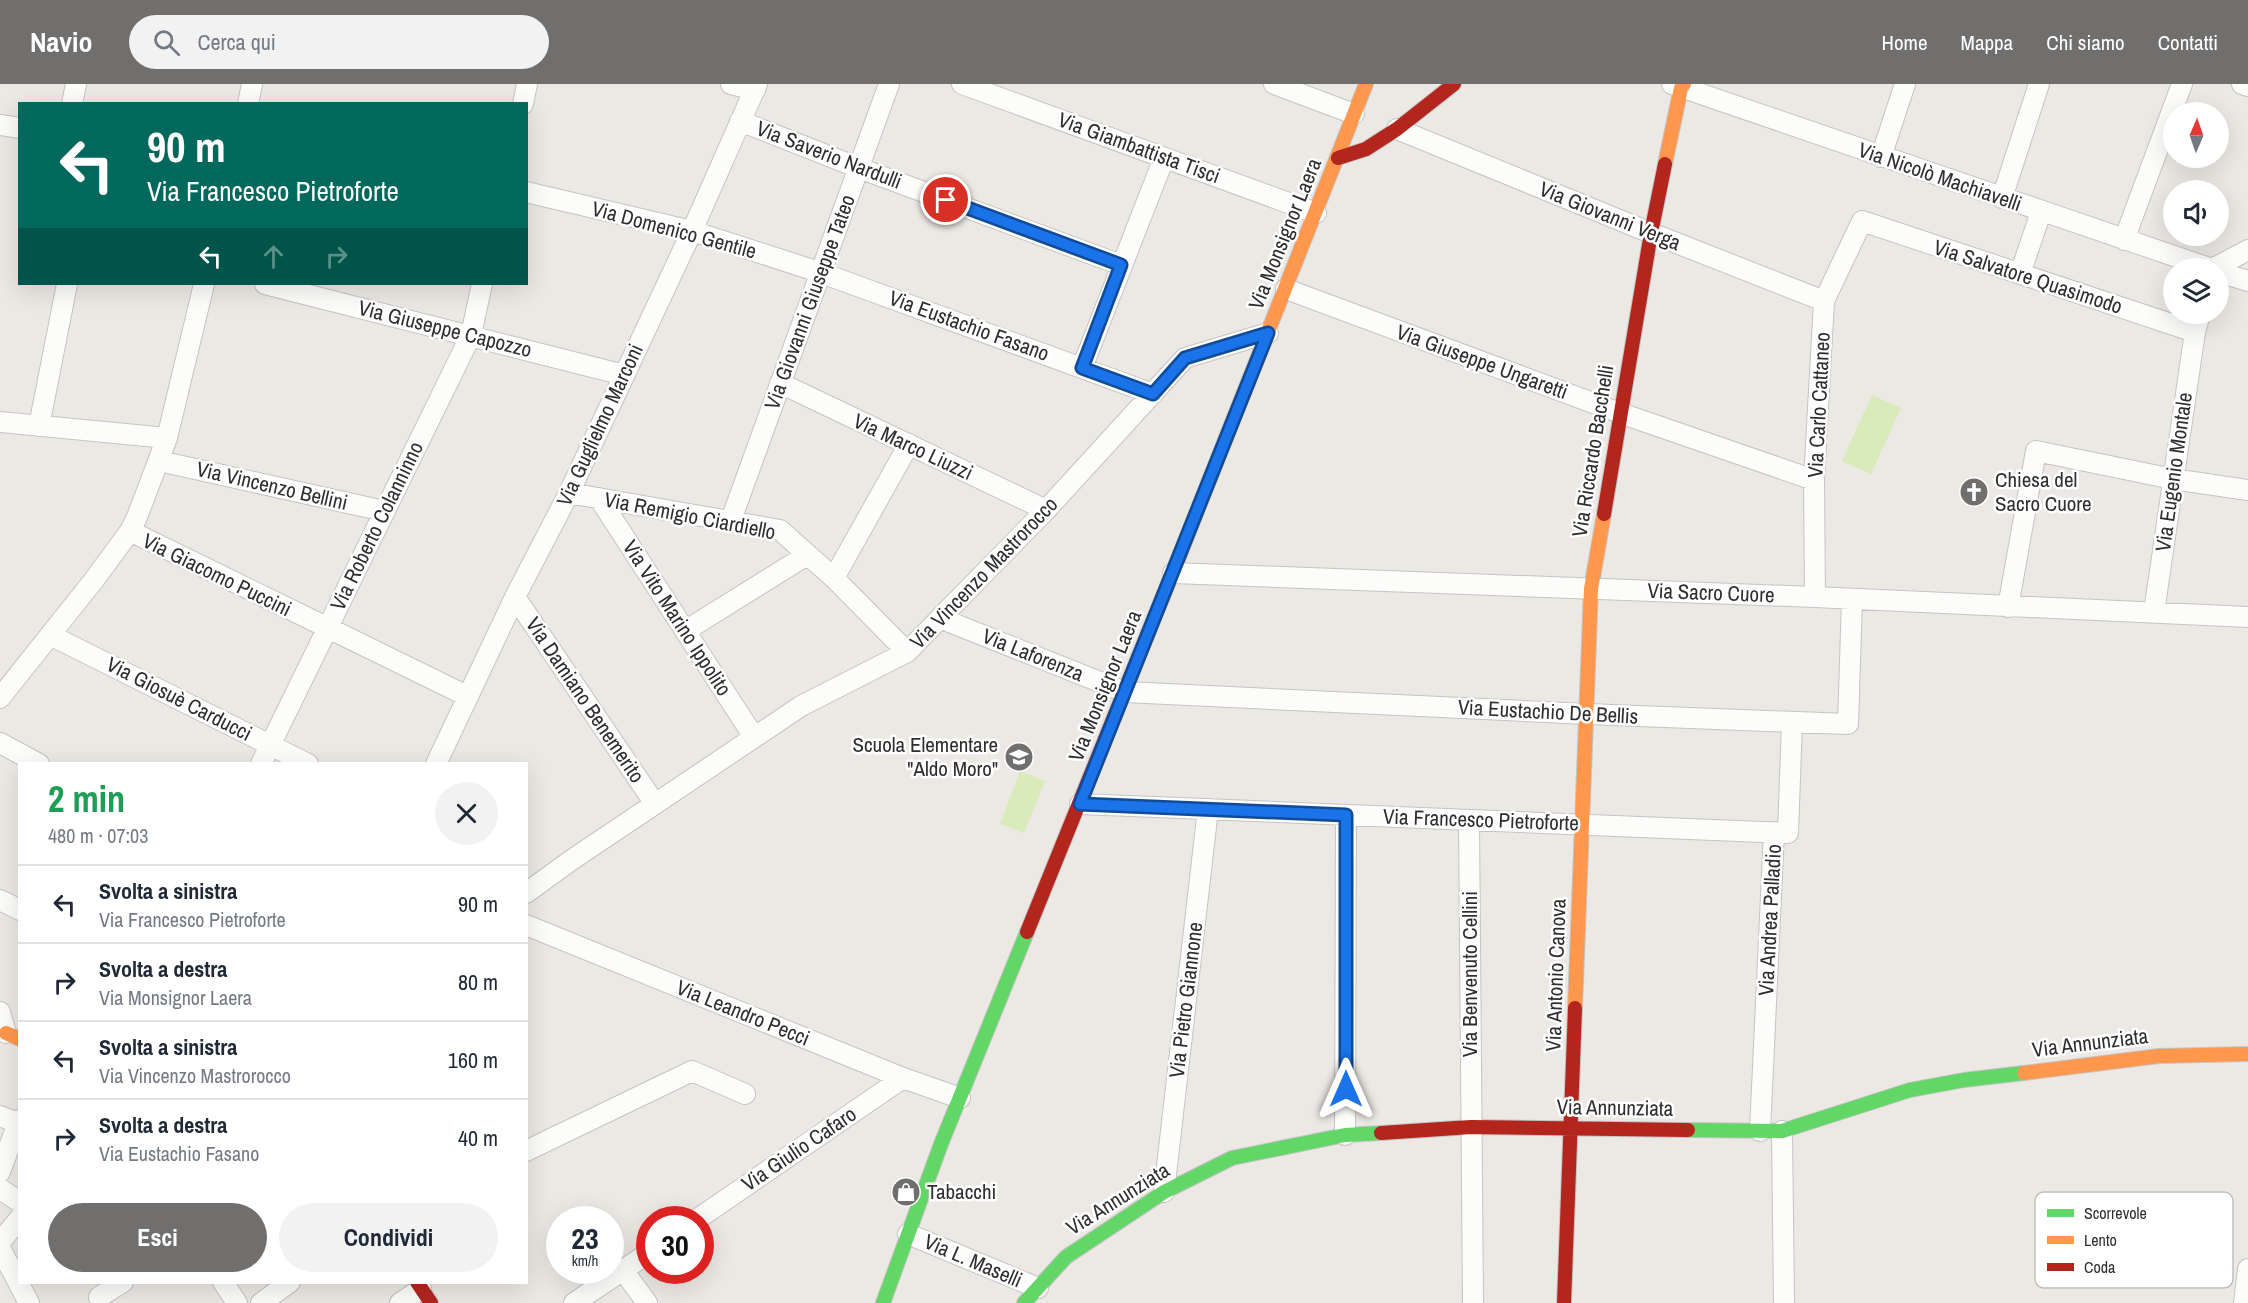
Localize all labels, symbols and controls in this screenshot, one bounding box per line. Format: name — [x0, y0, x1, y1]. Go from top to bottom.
search box — [129, 15, 549, 69]
text: Navio — [30, 23, 93, 61]
icon: search — [150, 26, 183, 59]
text: Cerca qui — [198, 27, 276, 57]
text: Home — [1882, 28, 1928, 57]
text: Mappa — [1961, 28, 2013, 57]
text: Chi siamo — [2046, 28, 2125, 57]
text: Contatti — [2158, 28, 2218, 57]
north arrow — [2163, 102, 2229, 168]
map controls — [2163, 102, 2229, 324]
street label: Via Giambattista Tisci — [1054, 105, 1224, 190]
street label: Via Saverio Nardulli — [752, 113, 906, 196]
text: 90 m — [147, 119, 226, 175]
icon: left — [48, 126, 126, 204]
street label: Via Nicolò Machiavelli — [1855, 135, 2026, 218]
street label: Via Monsignor Laera — [1241, 154, 1328, 314]
text: Via Francesco Pietroforte — [147, 173, 399, 209]
pin — [920, 174, 971, 225]
street label: Via Giovanni Verga — [1535, 174, 1686, 257]
button: sound — [2163, 180, 2229, 246]
icon: arrive — [929, 183, 962, 216]
street label: Via Giovanni Giuseppe Tateo — [757, 190, 862, 413]
street label: Via Domenico Gentile — [589, 194, 760, 265]
street label: Via Salvatore Quasimodo — [1930, 232, 2126, 321]
icon: left — [194, 240, 227, 273]
icon: ahead — [257, 240, 290, 273]
icon: right — [320, 240, 353, 273]
button: layers — [2163, 258, 2229, 324]
street label: Via Eustachio Fasano — [885, 283, 1053, 368]
street label: Via Giuseppe Capozzo — [355, 293, 535, 364]
street label: Via Giuseppe Ungaretti — [1392, 317, 1572, 406]
street label: Via Carlo Cattaneo — [1800, 331, 1837, 479]
street label: Via Guglielmo Marconi — [549, 339, 650, 511]
street label: Via Riccardo Bacchelli — [1565, 363, 1620, 539]
street label: Via Eugenio Montale — [2148, 390, 2199, 553]
street label: Via Marco Liuzzi — [849, 406, 978, 487]
street label: Via Roberto Colanninno — [323, 437, 430, 615]
street label: Via Vincenzo Bellini — [194, 454, 351, 517]
place label: Chiesa del Sacro Cuore — [1995, 465, 2092, 518]
church icon: Chiesa del Sacro Cuore — [1958, 476, 1990, 508]
street label: Via Remigio Ciardiello — [602, 485, 778, 546]
street label: Via Vincenzo Mastrorocco — [903, 490, 1064, 655]
street label: Via Giacomo Puccini — [138, 526, 297, 623]
street label: Via Vito Marino Ippolito — [616, 534, 739, 701]
street label: Via Sacro Cuore — [1647, 576, 1775, 609]
street label: Via Monsignor Laera — [1061, 606, 1148, 766]
street label: Via Damiano Benemerito — [519, 611, 652, 788]
street label: Via Laforenza — [978, 621, 1089, 688]
street label: Via Giosuè Carducci — [102, 649, 257, 748]
street label: Via Eustachio De Bellis — [1457, 692, 1639, 731]
place label: Scuola Elementare "Aldo Moro" — [853, 730, 998, 783]
school or university icon: Scuola Elementare "Aldo Moro" — [1003, 741, 1035, 773]
text: 2 min — [48, 775, 125, 823]
button: close — [435, 782, 498, 845]
street label: Via Francesco Pietroforte — [1383, 802, 1579, 837]
text: 480 m · 07:03 — [48, 822, 148, 849]
street label: Via Andrea Palladio — [1751, 843, 1788, 997]
text: Svolta a sinistra — [99, 876, 237, 906]
icon: left — [48, 888, 81, 921]
text: 90 m — [458, 889, 498, 919]
street label: Via Benvenuto Cellini — [1455, 891, 1484, 1057]
street label: Via Antonio Canova — [1538, 898, 1573, 1052]
text: Via Francesco Pietroforte — [99, 906, 286, 933]
street label: Via Pietro Giannone — [1162, 920, 1209, 1079]
text: Svolta a destra — [99, 954, 227, 984]
icon: right — [48, 966, 81, 999]
text: 80 m — [458, 967, 498, 997]
street label: Via Leandro Pecci — [672, 973, 814, 1052]
text: Via Monsignor Laera — [99, 984, 252, 1011]
street label: Via Annunziata — [2030, 1021, 2150, 1064]
text: Svolta a sinistra — [99, 1032, 237, 1062]
icon: left — [48, 1044, 81, 1077]
text: 160 m — [448, 1045, 498, 1075]
position arrow — [1314, 1057, 1378, 1121]
text: Via Vincenzo Mastrorocco — [99, 1062, 291, 1089]
street label: Via Annunziata — [1556, 1092, 1674, 1123]
street label: Via Giulio Cafaro — [736, 1099, 862, 1198]
text: Svolta a destra — [99, 1110, 227, 1140]
icon: right — [48, 1122, 81, 1155]
text: 40 m — [458, 1123, 498, 1153]
text: Via Eustachio Fasano — [99, 1140, 259, 1167]
street label: Via Annunziata — [1061, 1155, 1175, 1242]
shop icon: Tabacchi — [890, 1176, 922, 1208]
place label: Tabacchi — [927, 1177, 996, 1206]
legend — [2035, 1192, 2233, 1288]
text: Scorrevole — [2084, 1202, 2147, 1224]
button: Esci — [48, 1203, 267, 1272]
button: Condividi — [279, 1203, 498, 1272]
speed limit sign: 30 — [636, 1206, 714, 1284]
text: 23 — [571, 1218, 599, 1258]
street label: Via L. Maselli — [920, 1227, 1027, 1294]
text: Lento — [2084, 1229, 2117, 1251]
text: km/h — [572, 1250, 598, 1271]
text: Coda — [2084, 1256, 2116, 1278]

